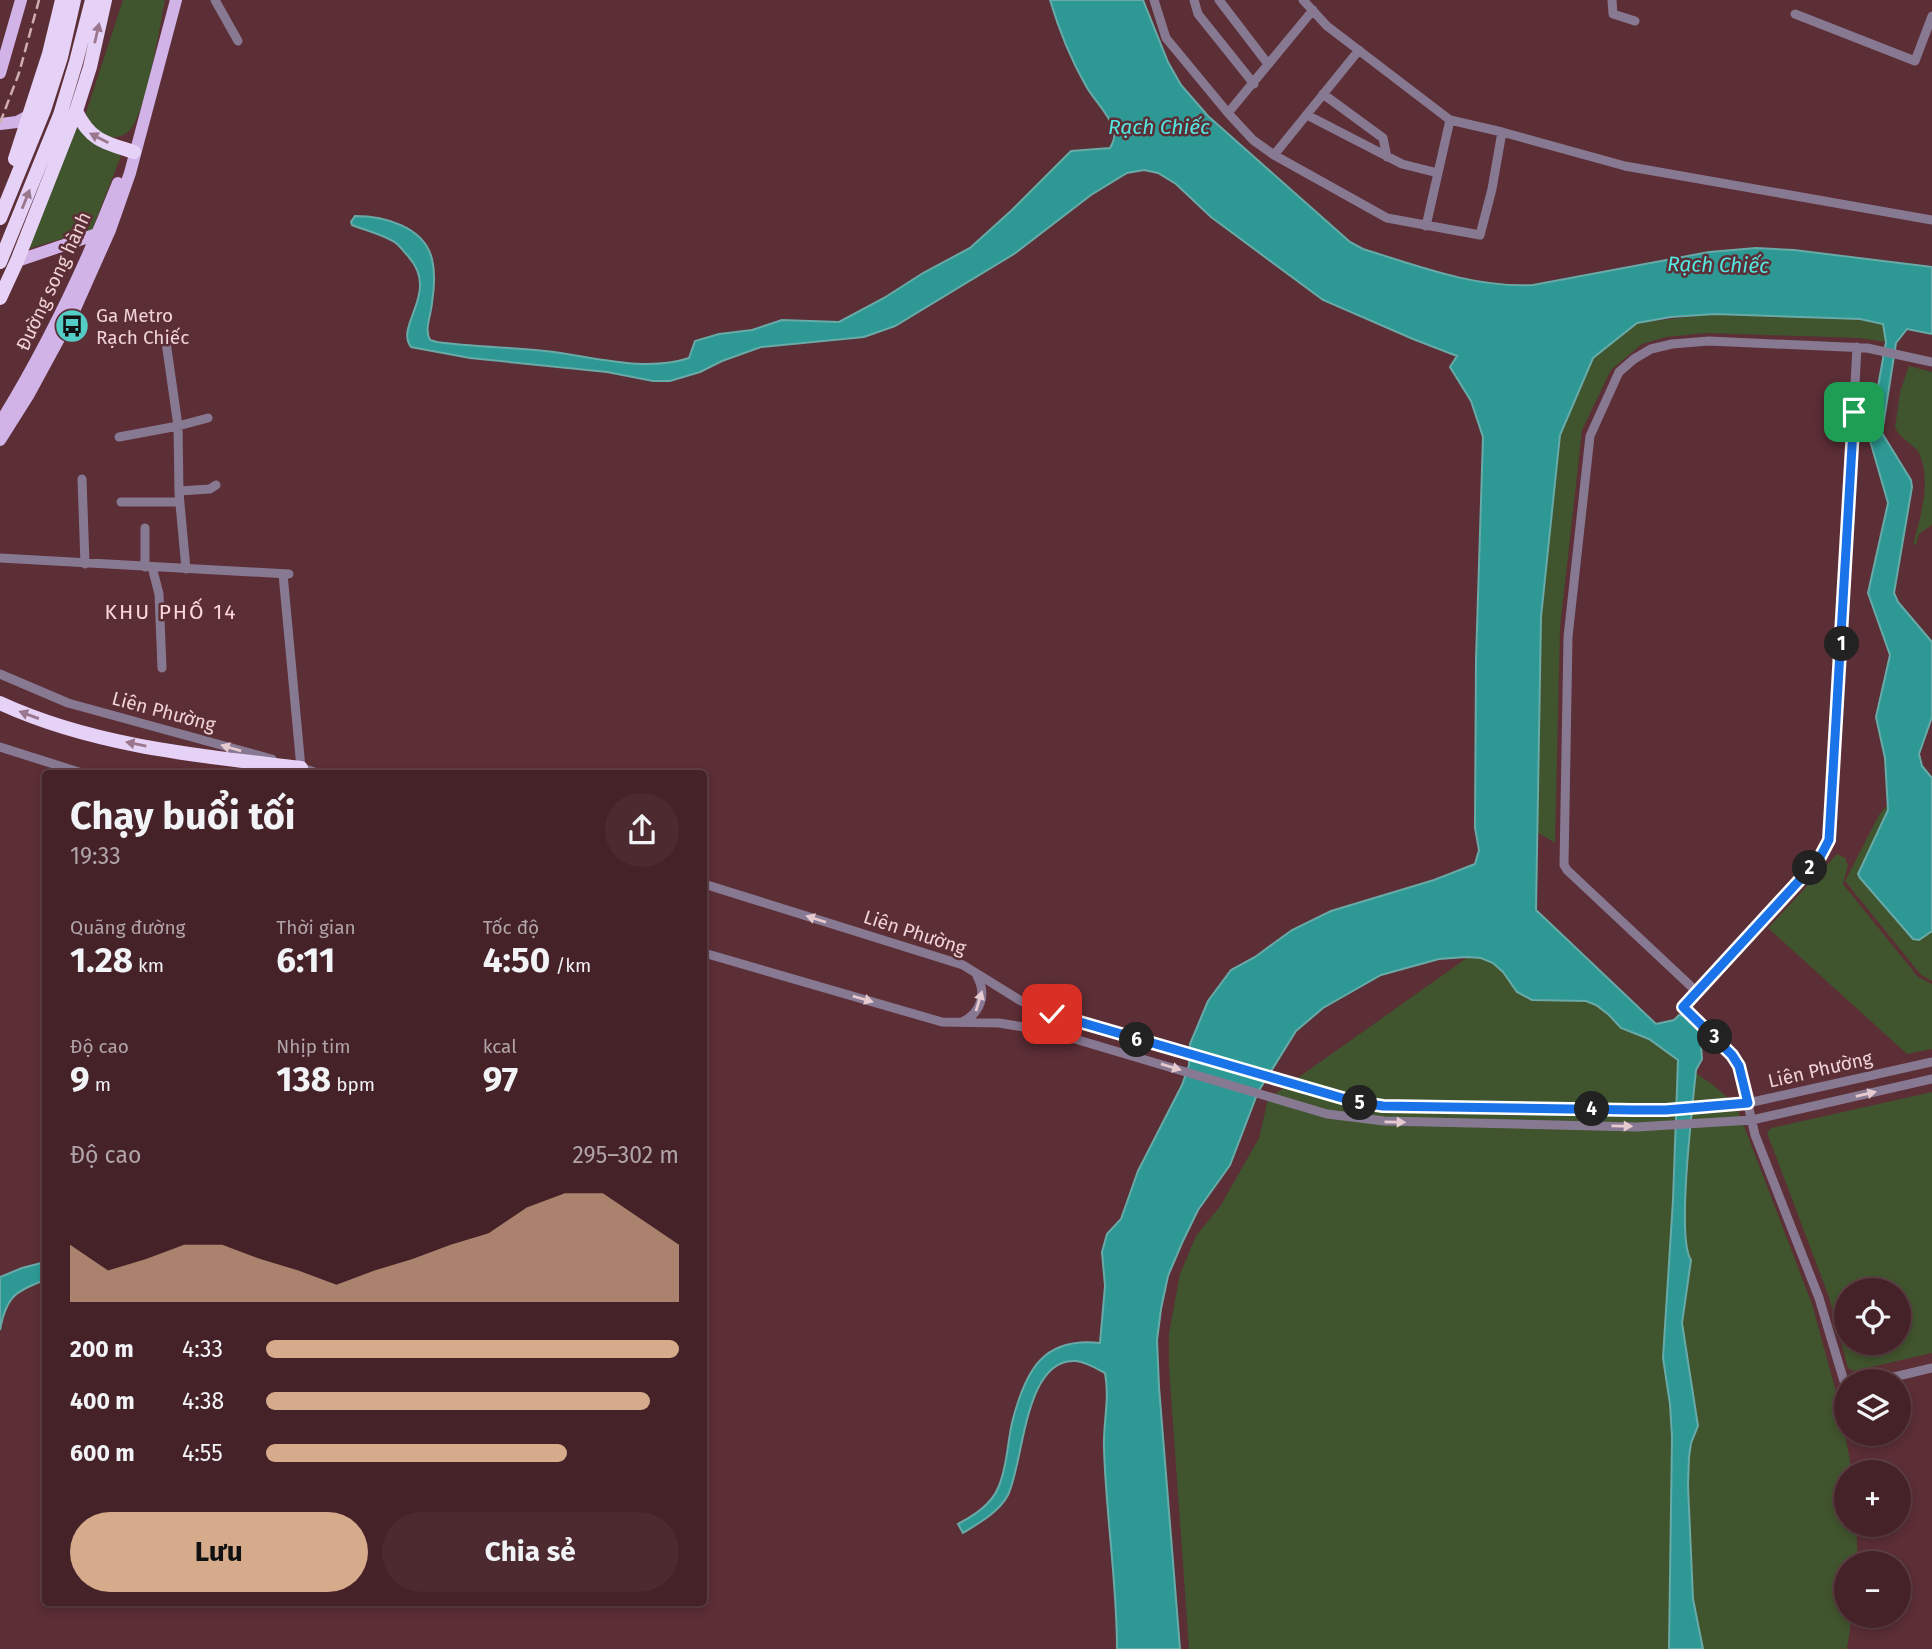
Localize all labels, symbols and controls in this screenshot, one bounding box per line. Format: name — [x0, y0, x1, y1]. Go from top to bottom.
one-way arrow — [92, 22, 103, 44]
water label: Rạch Chiếc — [1108, 114, 1210, 140]
one-way arrow — [89, 133, 109, 144]
one-way arrow — [21, 189, 32, 210]
street label: Đường song hành — [11, 208, 96, 354]
water label: Rạch Chiếc — [1667, 251, 1769, 279]
place label: Ga Metro Rạch Chiếc — [96, 304, 189, 349]
bus stop icon: Ga Metro Rạch Chiếc — [53, 307, 91, 345]
pin — [1824, 382, 1884, 442]
icon: arrive — [1835, 393, 1873, 431]
district label: KHU PHỐ 14 — [105, 597, 237, 625]
pin: 1 — [1825, 626, 1860, 662]
text: 1 — [1837, 632, 1846, 655]
street label: Liên Phường — [109, 687, 218, 736]
one-way arrow — [19, 709, 40, 720]
one-way arrow — [125, 739, 147, 750]
one-way arrow — [221, 742, 242, 752]
text: Chạy buổi tối — [70, 793, 296, 839]
button: share — [605, 793, 679, 867]
text: 19:33 — [70, 842, 121, 870]
pin: 2 — [1792, 850, 1828, 886]
text: 2 — [1805, 856, 1814, 879]
street label: Liên Phường — [861, 905, 969, 960]
one-way arrow — [806, 913, 827, 923]
text: Quãng đường — [70, 916, 185, 939]
text: Thời gian — [276, 916, 356, 939]
text: Tốc độ — [483, 916, 539, 939]
text: 1.28 — [70, 939, 133, 981]
text: 6:11 — [276, 939, 335, 981]
text: 4:50 — [483, 939, 550, 981]
text: km — [133, 954, 164, 977]
text: /km — [550, 954, 591, 977]
pin — [1022, 984, 1082, 1044]
one-way arrow — [974, 991, 984, 1012]
one-way arrow — [853, 995, 874, 1005]
icon: check — [1033, 995, 1071, 1033]
pin: 3 — [1698, 1020, 1732, 1054]
pin: 6 — [1120, 1023, 1154, 1058]
text: 3 — [1710, 1025, 1719, 1048]
text: 6 — [1131, 1028, 1142, 1051]
text: Độ cao — [70, 1035, 129, 1058]
text: Nhịp tim — [276, 1035, 351, 1058]
text: kcal — [483, 1035, 517, 1058]
street label: Liên Phường — [1766, 1046, 1875, 1093]
text: 9 — [70, 1058, 90, 1100]
text: 138 — [276, 1058, 331, 1100]
text: 97 — [483, 1058, 518, 1100]
one-way arrow — [1160, 1063, 1181, 1073]
text: m — [90, 1073, 111, 1096]
text: bpm — [331, 1073, 375, 1096]
pin: 5 — [1342, 1086, 1378, 1120]
one-way arrow — [1855, 1089, 1877, 1100]
text: 5 — [1354, 1091, 1365, 1114]
pin: 4 — [1574, 1092, 1610, 1126]
text: 4 — [1586, 1097, 1597, 1120]
one-way arrow — [1384, 1116, 1406, 1127]
one-way arrow — [1611, 1120, 1633, 1132]
text: Độ cao — [70, 1141, 141, 1169]
text: 295–302 m — [572, 1141, 679, 1169]
map controls — [1834, 1278, 1911, 1628]
button: locate — [1834, 1278, 1911, 1355]
text: 200 m — [70, 1335, 134, 1363]
text: 4:33 — [182, 1335, 223, 1363]
button: layers — [1834, 1369, 1911, 1446]
text: 400 m — [70, 1387, 135, 1415]
text: 4:38 — [182, 1387, 224, 1415]
text: 600 m — [70, 1439, 135, 1467]
text: 4:55 — [182, 1439, 223, 1467]
button: + — [1834, 1460, 1911, 1537]
button: Lưu — [70, 1512, 368, 1592]
button: Chia sẻ — [382, 1512, 679, 1592]
button: − — [1834, 1551, 1911, 1628]

